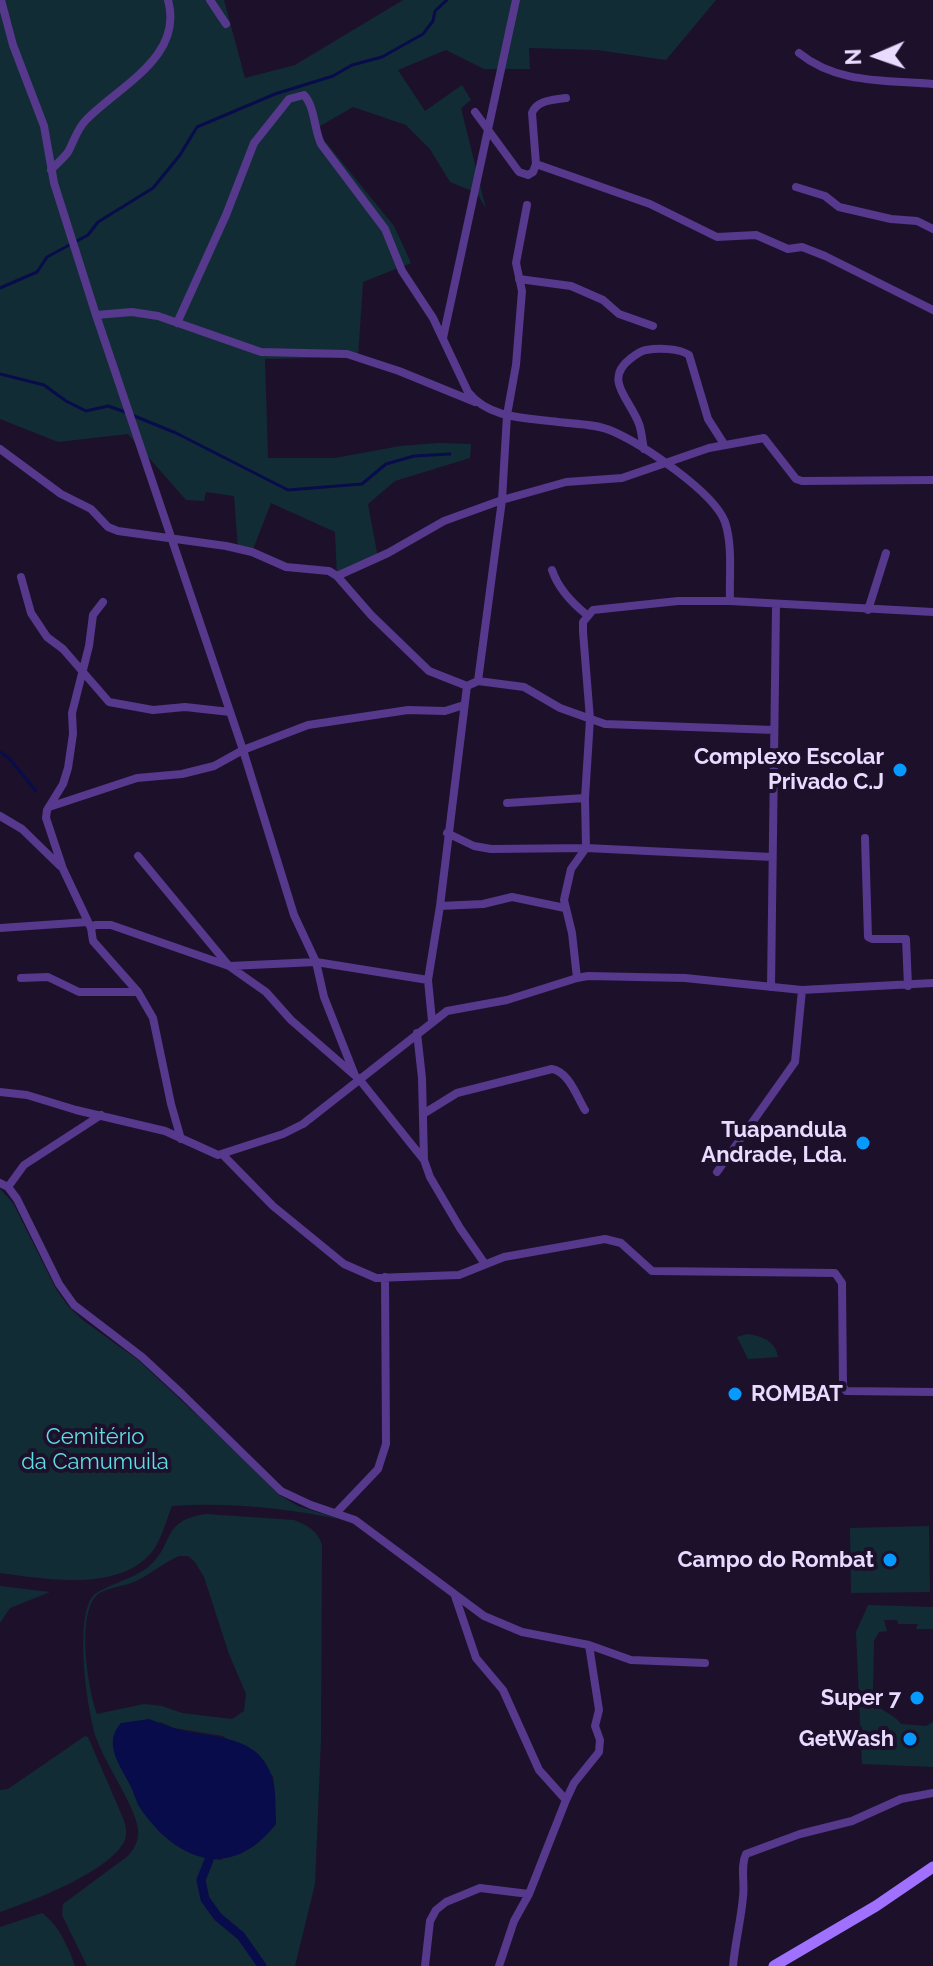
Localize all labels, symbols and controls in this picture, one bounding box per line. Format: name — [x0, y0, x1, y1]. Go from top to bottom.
north arrow — [837, 16, 917, 96]
text: N — [840, 48, 866, 66]
place label: Complexo Escolar Privado C.J — [694, 744, 884, 796]
marker: Complexo Escolar Privado C.J — [891, 761, 909, 779]
place label: Tuapandula Andrade, Lda. — [701, 1117, 847, 1168]
marker: Tuapandula Andrade, Lda. — [854, 1134, 872, 1152]
place label: ROMBAT — [751, 1381, 843, 1407]
marker: ROMBAT — [726, 1385, 744, 1403]
park label: Cemitério da Camumuila — [21, 1424, 169, 1476]
place label: Campo do Rombat — [677, 1547, 874, 1573]
marker: Campo do Rombat — [881, 1551, 899, 1569]
place label: Super 7 — [821, 1685, 901, 1711]
marker: Super 7 — [908, 1689, 926, 1707]
place label: GetWash — [799, 1726, 894, 1752]
marker: GetWash — [901, 1730, 919, 1748]

